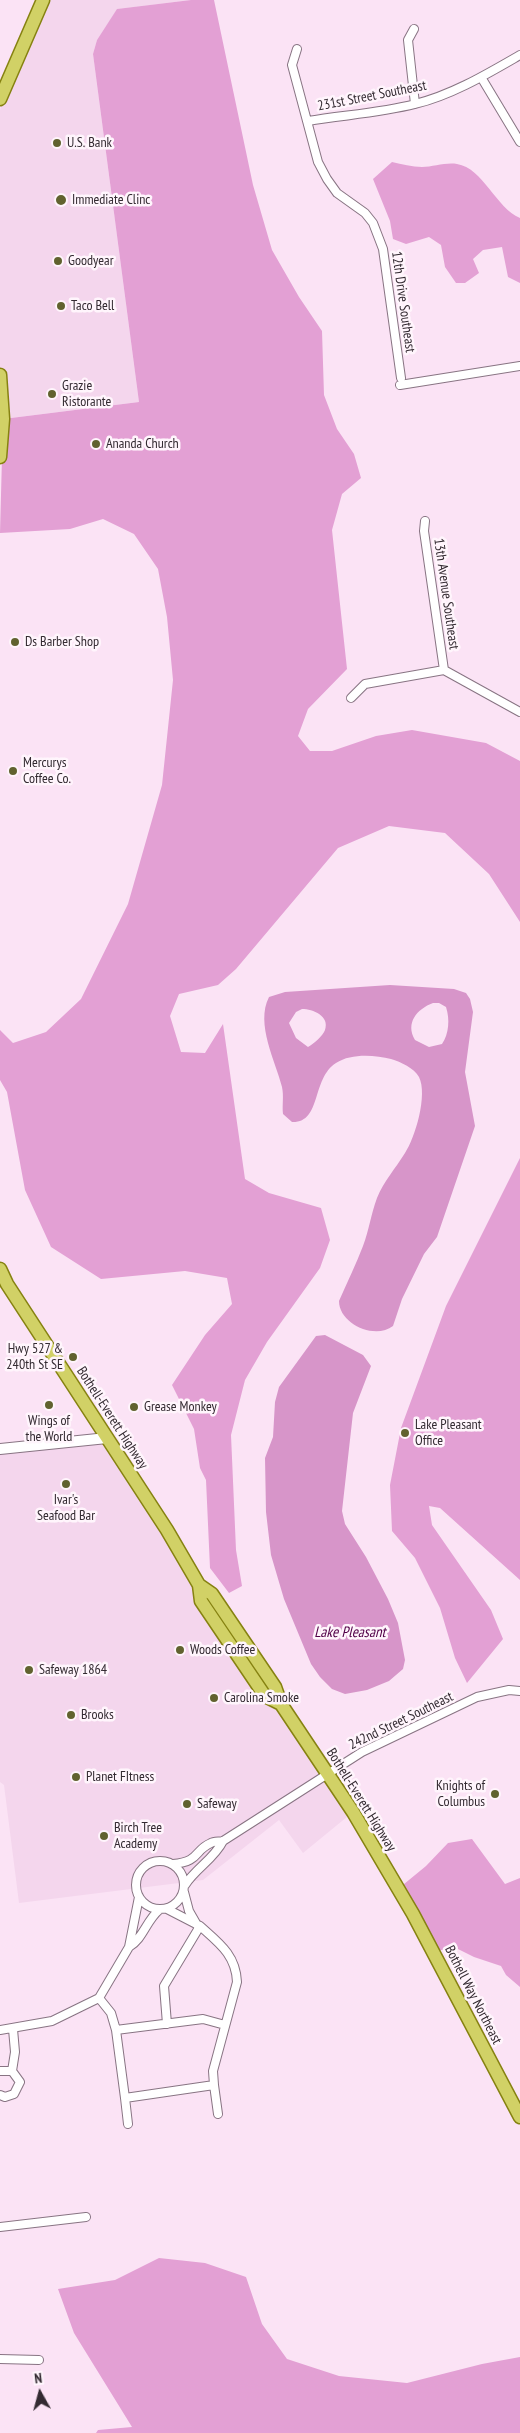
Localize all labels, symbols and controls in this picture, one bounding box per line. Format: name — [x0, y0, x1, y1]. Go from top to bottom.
street label: 231st Street Southeast — [316, 77, 428, 115]
place label: U.S. Bank — [67, 135, 112, 151]
marker: U.S. Bank — [51, 137, 63, 149]
place label: Immediate Clinc — [72, 192, 150, 208]
marker: Immediate Clinc — [54, 193, 68, 207]
street label: 12th Drive Southeast — [388, 250, 418, 354]
place label: Goodyear — [68, 253, 114, 269]
marker: Goodyear — [52, 255, 64, 267]
place label: Taco Bell — [71, 298, 114, 314]
marker: Taco Bell — [55, 300, 67, 312]
place label: Grazie Ristorante — [62, 378, 111, 411]
marker: Grazie Ristorante — [46, 388, 58, 400]
place label: Ananda Church — [106, 436, 179, 452]
marker: Ananda Church — [90, 438, 102, 450]
street label: 13th Avenue Southeast — [430, 537, 462, 651]
place label: Ds Barber Shop — [25, 634, 99, 650]
marker: Ds Barber Shop — [9, 636, 21, 648]
place label: Mercurys Coffee Co. — [23, 755, 71, 788]
marker: Mercurys Coffee Co. — [7, 765, 19, 777]
place label: Hwy 527 & 240th St SE — [6, 1341, 63, 1374]
marker: Hwy 527 & 240th St SE — [67, 1351, 79, 1363]
street label: Bothell-Everett Highway — [73, 1364, 151, 1472]
marker: Wings of the World — [43, 1399, 55, 1411]
place label: Grease Monkey — [144, 1399, 217, 1415]
marker: Grease Monkey — [128, 1401, 140, 1413]
place label: Wings of the World — [26, 1413, 72, 1445]
place label: Lake Pleasant Office — [415, 1417, 482, 1450]
marker: Lake Pleasant Office — [399, 1427, 411, 1439]
marker: Ivar's Seafood Bar — [60, 1478, 72, 1490]
place label: Ivar's Seafood Bar — [37, 1492, 95, 1524]
water label: Lake Pleasant — [314, 1624, 386, 1642]
place label: Woods Coffee — [190, 1642, 255, 1658]
marker: Woods Coffee — [174, 1644, 186, 1656]
place label: Safeway 1864 — [39, 1662, 107, 1678]
marker: Safeway 1864 — [23, 1664, 35, 1676]
street label: 242nd Street Southeast — [346, 1688, 456, 1754]
place label: Carolina Smoke — [224, 1690, 299, 1706]
marker: Carolina Smoke — [208, 1692, 220, 1704]
place label: Brooks — [81, 1707, 114, 1723]
marker: Brooks — [65, 1709, 77, 1721]
street label: Bothell-Everett Highway — [323, 1745, 399, 1855]
place label: Planet FItness — [86, 1769, 154, 1785]
marker: Planet FItness — [70, 1771, 82, 1783]
place label: Knights of Columbus — [436, 1778, 485, 1810]
marker: Knights of Columbus — [489, 1788, 501, 1800]
place label: Safeway — [197, 1796, 237, 1812]
marker: Safeway — [181, 1798, 193, 1810]
place label: Birch Tree Academy — [114, 1820, 162, 1852]
marker: Birch Tree Academy — [98, 1830, 110, 1842]
street label: Bothell Way Northeast — [441, 1943, 505, 2047]
north arrow — [15, 2368, 65, 2418]
text: N — [33, 2369, 43, 2388]

